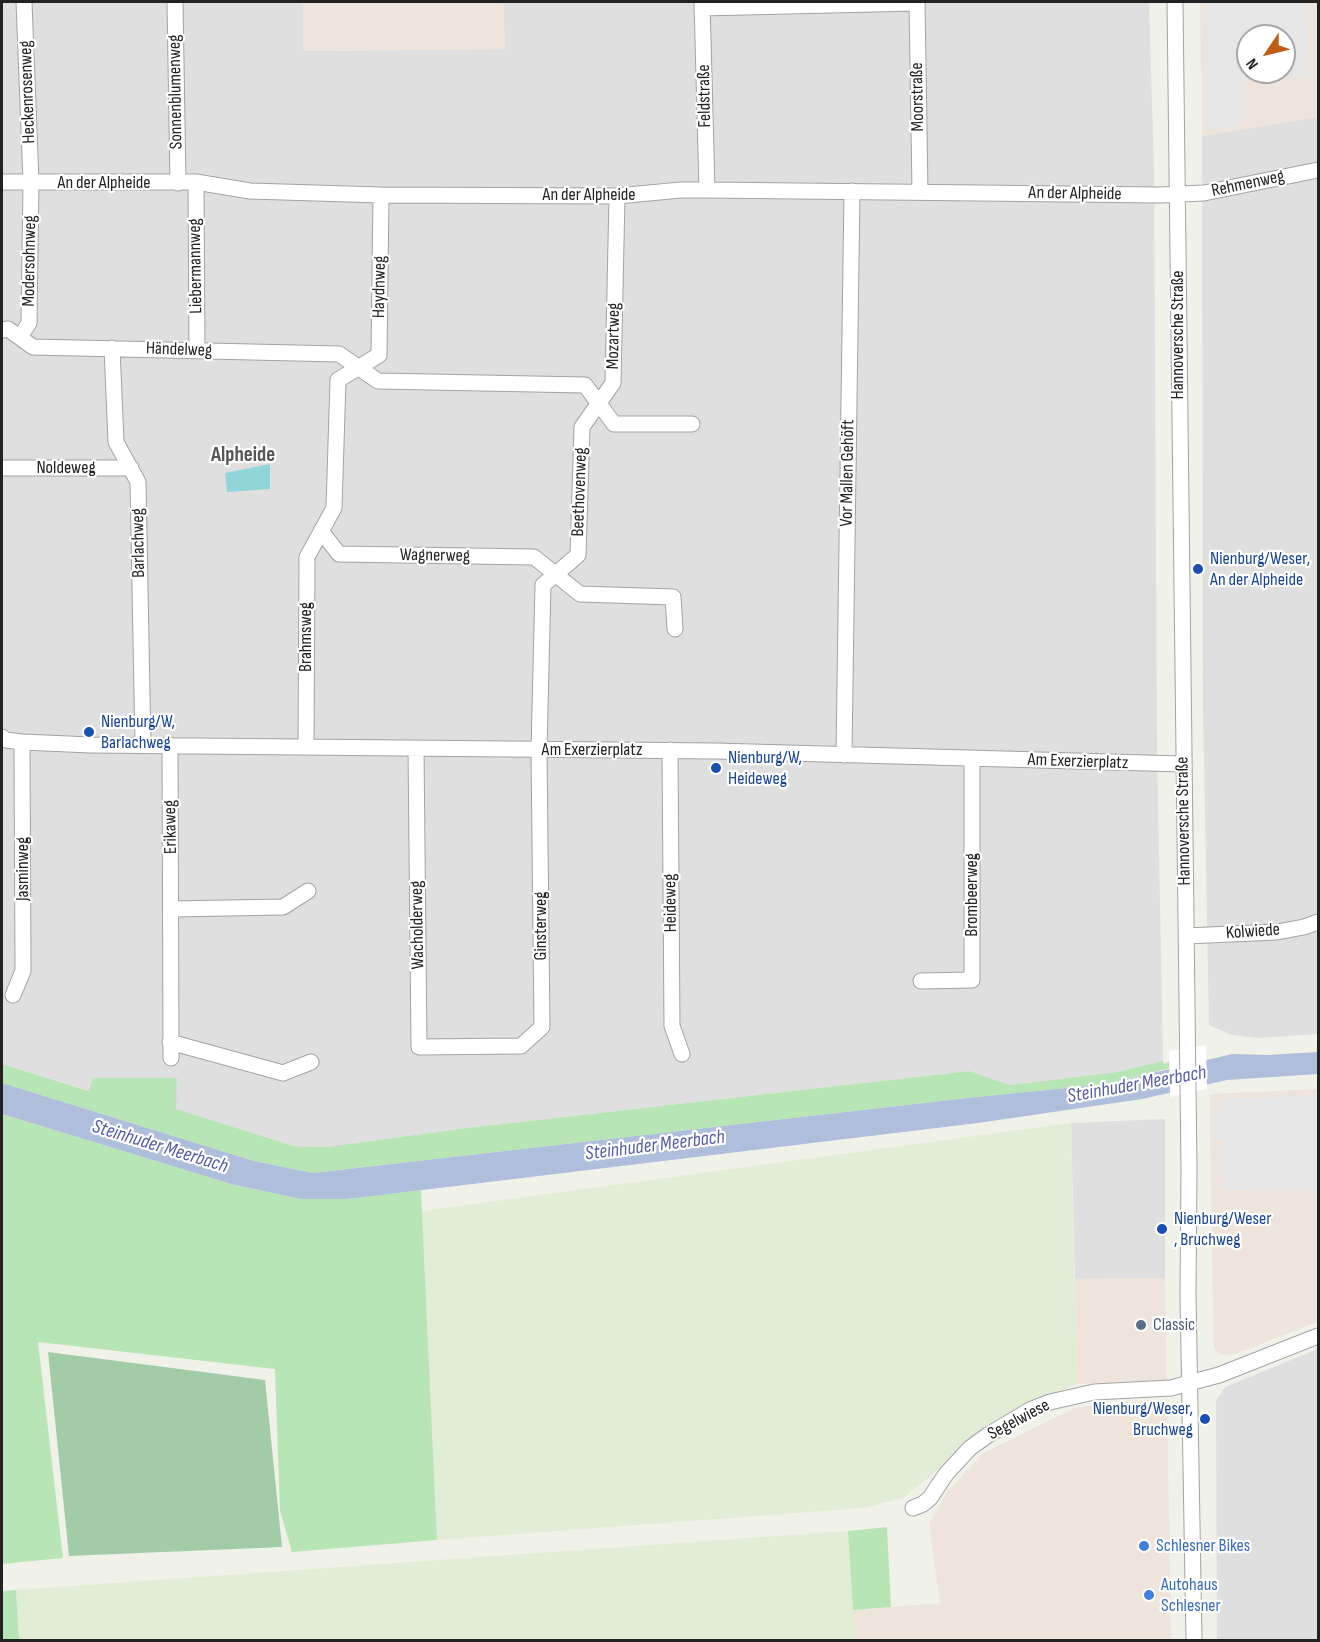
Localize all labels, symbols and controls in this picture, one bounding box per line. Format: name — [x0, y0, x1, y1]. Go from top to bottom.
north arrow — [1236, 24, 1296, 84]
street label: Sonnenblumenweg — [164, 34, 188, 150]
street label: Heckenrosenweg — [15, 40, 41, 144]
text: N — [1242, 55, 1263, 72]
street label: Moorstraße — [907, 62, 929, 132]
street label: Feldstraße — [694, 64, 716, 128]
street label: Rehmenweg — [1210, 166, 1286, 202]
street label: An der Alpheide — [57, 172, 151, 194]
street label: An der Alpheide — [1028, 182, 1122, 206]
street label: An der Alpheide — [542, 184, 636, 206]
street label: Modersohnweg — [18, 215, 42, 307]
street label: Liebermannweg — [184, 218, 208, 314]
street label: Haydnweg — [369, 256, 391, 318]
street label: Hannoversche Straße — [1167, 270, 1189, 400]
street label: Mozartweg — [603, 302, 625, 370]
street label: Händelweg — [145, 338, 213, 362]
street label: Vor Mallen Gehöft — [836, 419, 860, 527]
district label: Alpheide — [211, 443, 275, 469]
street label: Beethovenweg — [568, 447, 592, 537]
street label: Noldeweg — [36, 457, 96, 479]
street label: Barlachweg — [128, 508, 150, 578]
street label: Wagnerweg — [400, 545, 470, 567]
place label: Nienburg/Weser, An der Alpheide — [1210, 548, 1310, 590]
marker: Nienburg/Weser, An der Alpheide — [1191, 562, 1205, 576]
street label: Brahmsweg — [295, 602, 317, 672]
place label: Nienburg/W, Barlachweg — [101, 711, 175, 754]
marker: Nienburg/W, Barlachweg — [82, 725, 96, 739]
street label: Am Exerzierplatz — [542, 739, 642, 761]
place label: Nienburg/W, Heideweg — [728, 747, 802, 789]
street label: Am Exerzierplatz — [1027, 749, 1129, 775]
street label: Hannoversche Straße — [1172, 756, 1196, 886]
marker: Nienburg/W, Heideweg — [709, 761, 723, 775]
street label: Erikaweg — [160, 800, 182, 854]
street label: Jasminweg — [12, 837, 34, 901]
street label: Brombeerweg — [961, 853, 983, 937]
street label: Heideweg — [660, 873, 682, 933]
street label: Wacholderweg — [406, 881, 430, 969]
street label: Ginsterweg — [530, 892, 552, 960]
street label: Kolwiede — [1225, 919, 1281, 945]
water label: Steinhuder Meerbach — [1066, 1061, 1208, 1109]
water label: Steinhuder Meerbach — [89, 1115, 231, 1179]
water label: Steinhuder Meerbach — [584, 1126, 726, 1166]
place label: Nienburg/Weser , Bruchweg — [1174, 1208, 1271, 1250]
marker: Nienburg/Weser , Bruchweg — [1155, 1222, 1169, 1236]
place label: Classic — [1153, 1314, 1195, 1336]
marker: Classic — [1134, 1318, 1148, 1332]
street label: Segelwiese — [984, 1395, 1054, 1445]
place label: Nienburg/Weser, Bruchweg — [1093, 1398, 1193, 1440]
marker: Nienburg/Weser, Bruchweg — [1198, 1412, 1212, 1426]
place label: Schlesner Bikes — [1156, 1535, 1250, 1557]
marker: Schlesner Bikes — [1137, 1539, 1151, 1553]
place label: Autohaus Schlesner — [1161, 1574, 1221, 1616]
marker: Autohaus Schlesner — [1142, 1588, 1156, 1602]

